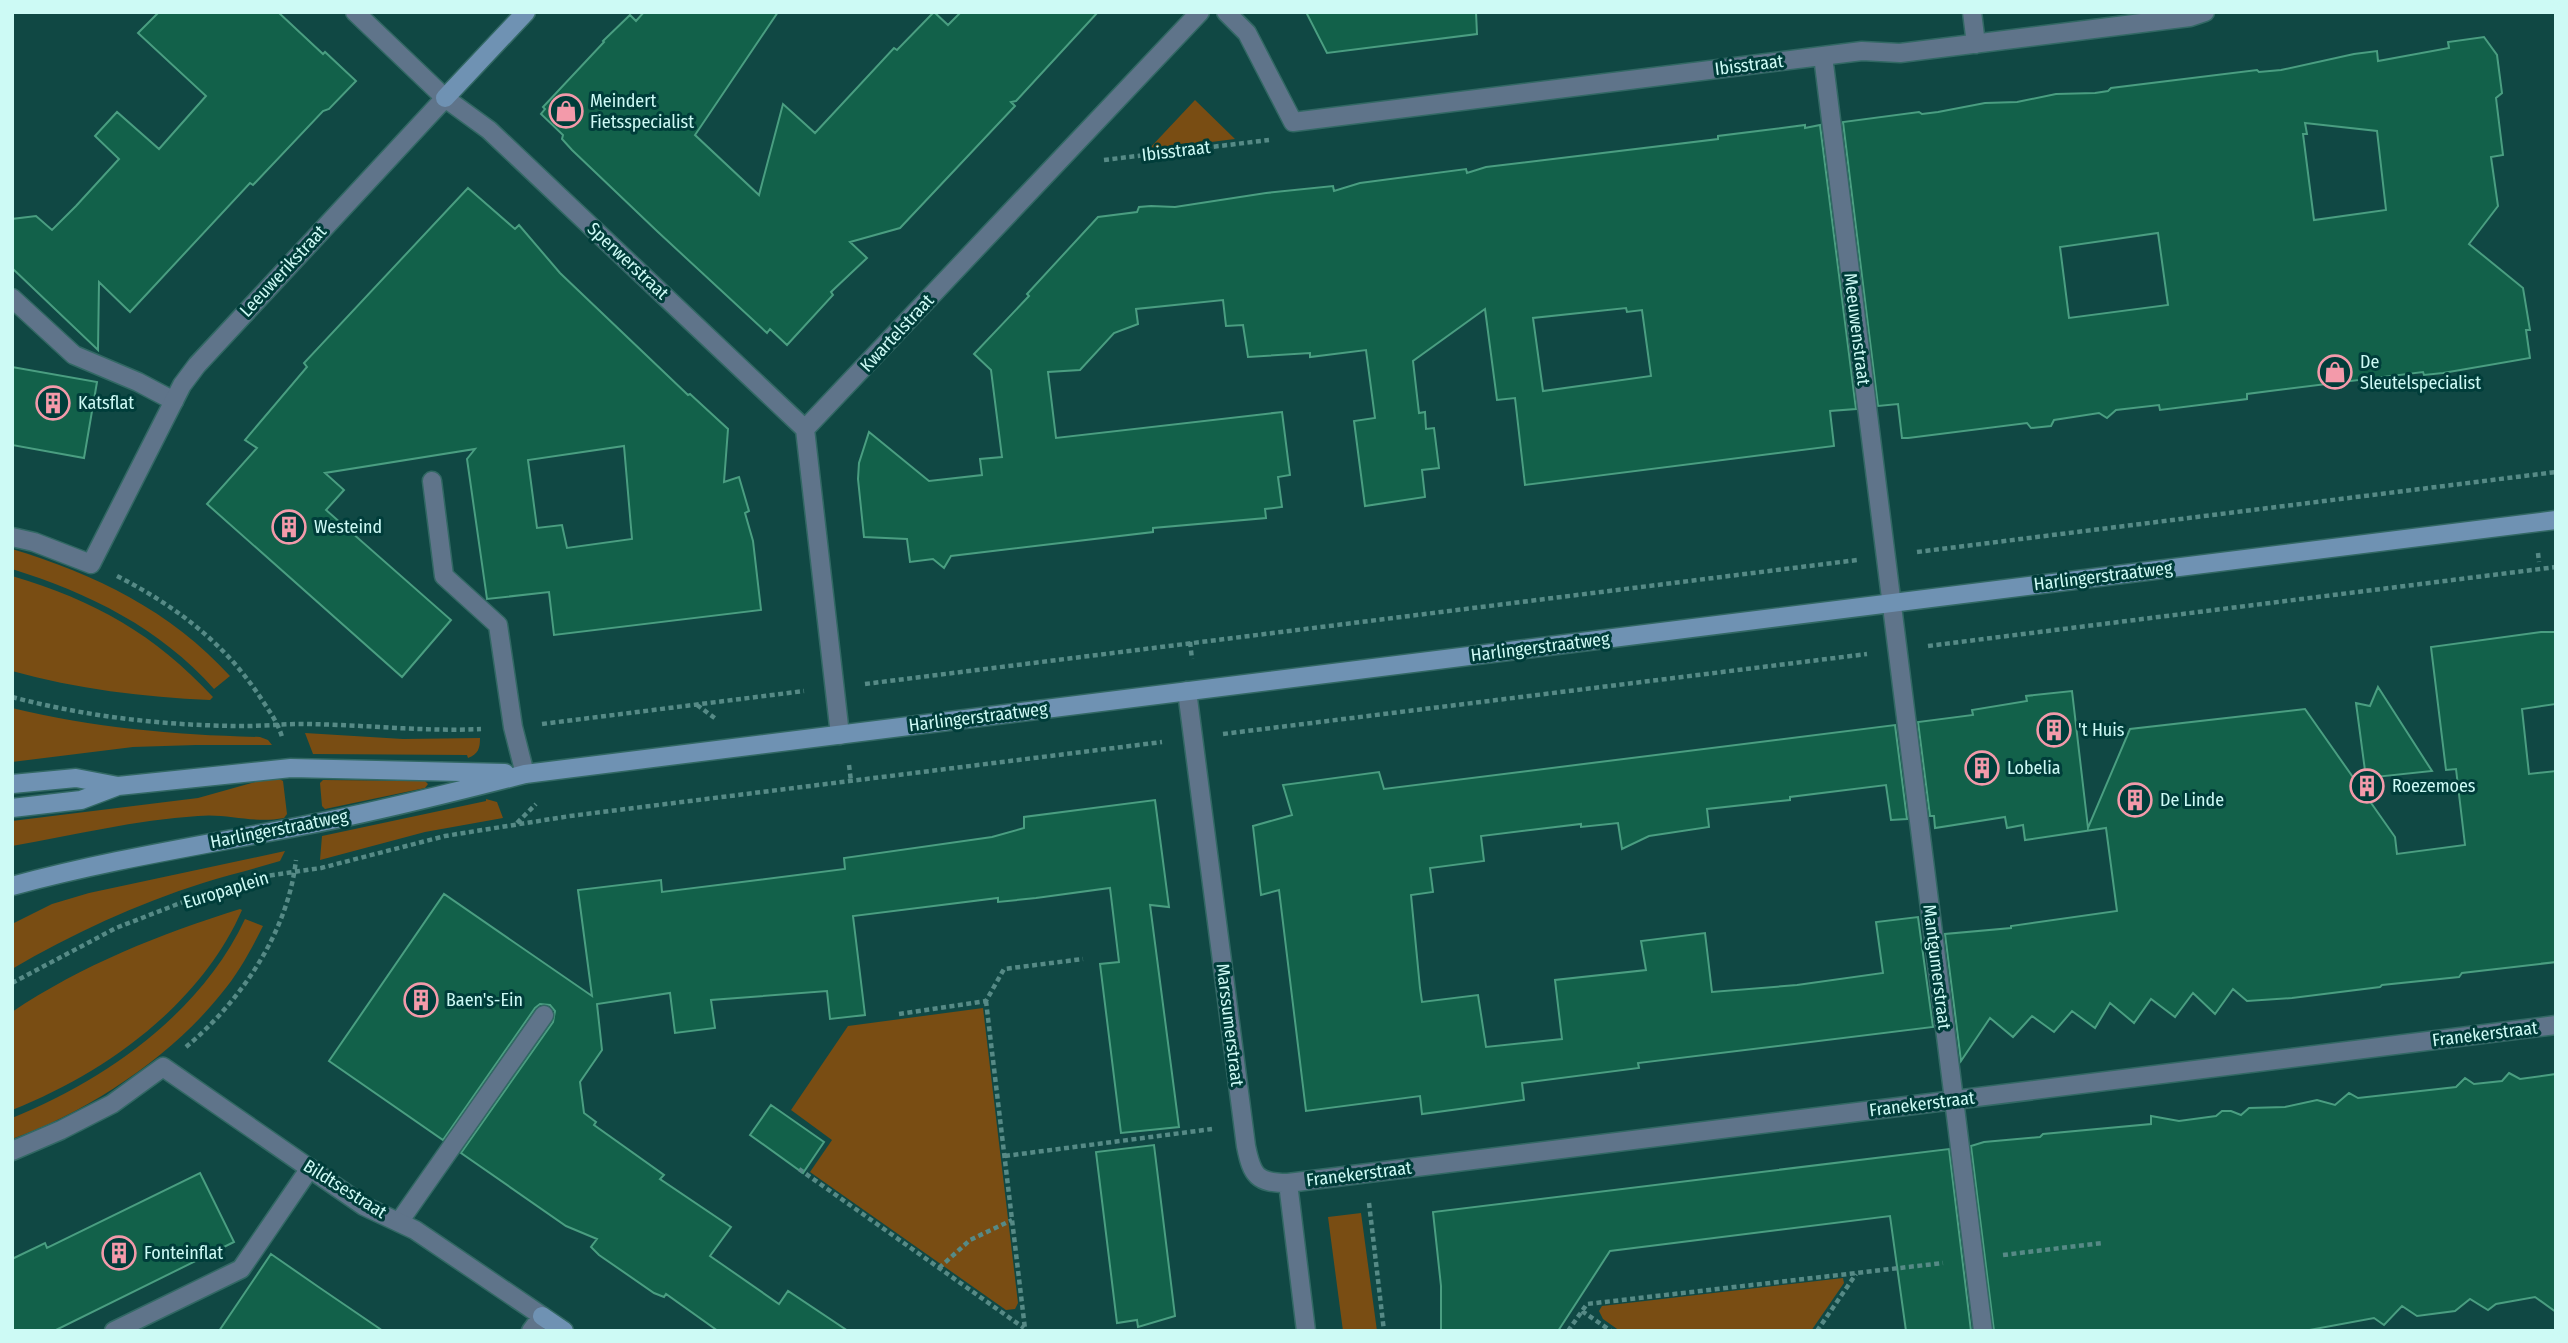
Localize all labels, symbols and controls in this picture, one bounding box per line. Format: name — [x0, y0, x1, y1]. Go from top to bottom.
street label: Ibisstraat — [1713, 50, 1785, 80]
place label: Meindert Fietsspecialist — [590, 90, 694, 133]
shop icon: Meindert Fietsspecialist — [547, 92, 585, 130]
street label: Ibisstraat — [1140, 136, 1212, 166]
street label: Sperwerstraat — [583, 218, 673, 304]
street label: Leeuwerikstraat — [235, 221, 331, 321]
street label: Meeuwenstraat — [1839, 272, 1875, 386]
street label: Kwartelstraat — [855, 290, 939, 376]
place label: De Sleutelspecialist — [2360, 351, 2481, 394]
shop icon: De Sleutelspecialist — [2316, 353, 2354, 391]
building icon: Katsflat — [34, 384, 72, 422]
place label: Katsflat — [78, 392, 134, 414]
building icon: Westeind — [270, 508, 308, 546]
place label: Westeind — [314, 516, 382, 538]
street label: Harlingerstraatweg — [2032, 557, 2174, 595]
street label: Harlingerstraatweg — [1469, 628, 1611, 666]
street label: Harlingerstraatweg — [907, 698, 1049, 736]
building icon: 't Huis — [2035, 711, 2073, 749]
place label: 't Huis — [2078, 719, 2125, 741]
building icon: Lobelia — [1963, 749, 2001, 787]
place label: Lobelia — [2007, 757, 2061, 779]
building icon: Roezemoes — [2348, 767, 2386, 805]
place label: Roezemoes — [2392, 775, 2476, 797]
building icon: De Linde — [2116, 781, 2154, 819]
place label: De Linde — [2160, 789, 2224, 811]
street label: Harlingerstraatweg — [208, 805, 350, 853]
street label: Europaplein — [181, 867, 271, 913]
street label: Mantgumerstraat — [1918, 903, 1956, 1031]
street label: Marssumerstraat — [1212, 962, 1248, 1088]
building icon: Baen's-Ein — [402, 981, 440, 1019]
place label: Baen's-Ein — [446, 989, 523, 1011]
street label: Franekerstraat — [2431, 1017, 2539, 1051]
street label: Franekerstraat — [1868, 1087, 1976, 1121]
street label: Bildtsestraat — [299, 1155, 391, 1223]
street label: Franekerstraat — [1305, 1157, 1413, 1191]
building icon: Fonteinflat — [100, 1234, 138, 1272]
place label: Fonteinflat — [144, 1242, 223, 1264]

